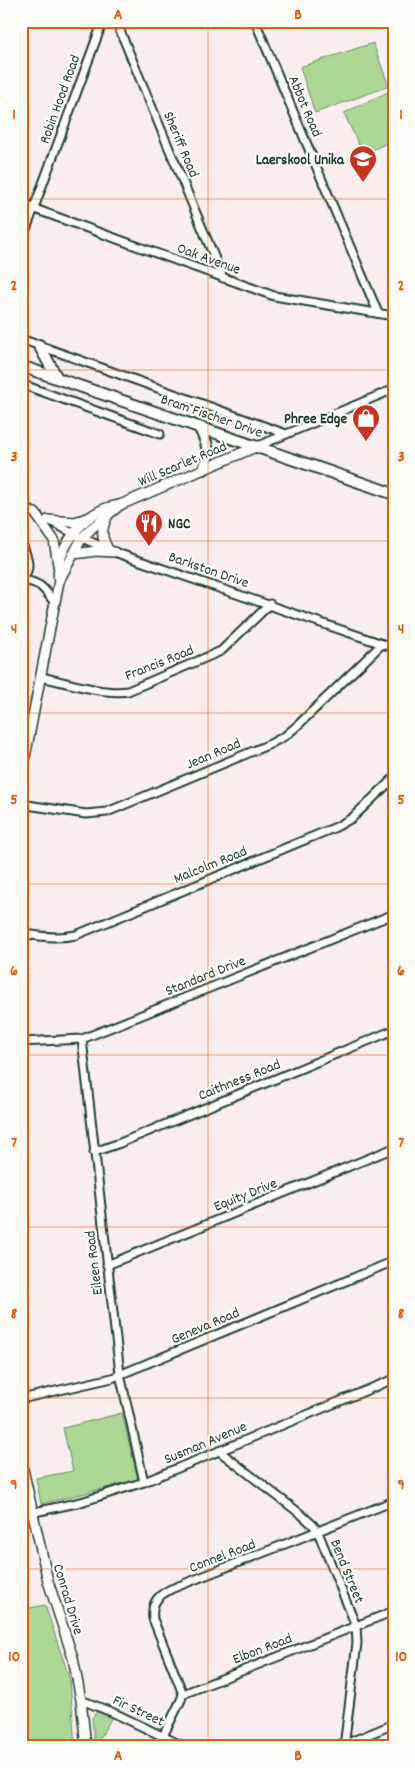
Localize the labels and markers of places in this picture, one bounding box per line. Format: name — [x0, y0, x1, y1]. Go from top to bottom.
school or university icon: Laerskool Unika — [348, 144, 378, 183]
place label: Laerskool Unika — [256, 150, 345, 172]
shop icon: Phree Edge — [351, 403, 381, 442]
place label: Phree Edge — [284, 409, 347, 431]
restaurant icon: NGC — [134, 508, 164, 547]
place label: NGC — [168, 514, 191, 536]

